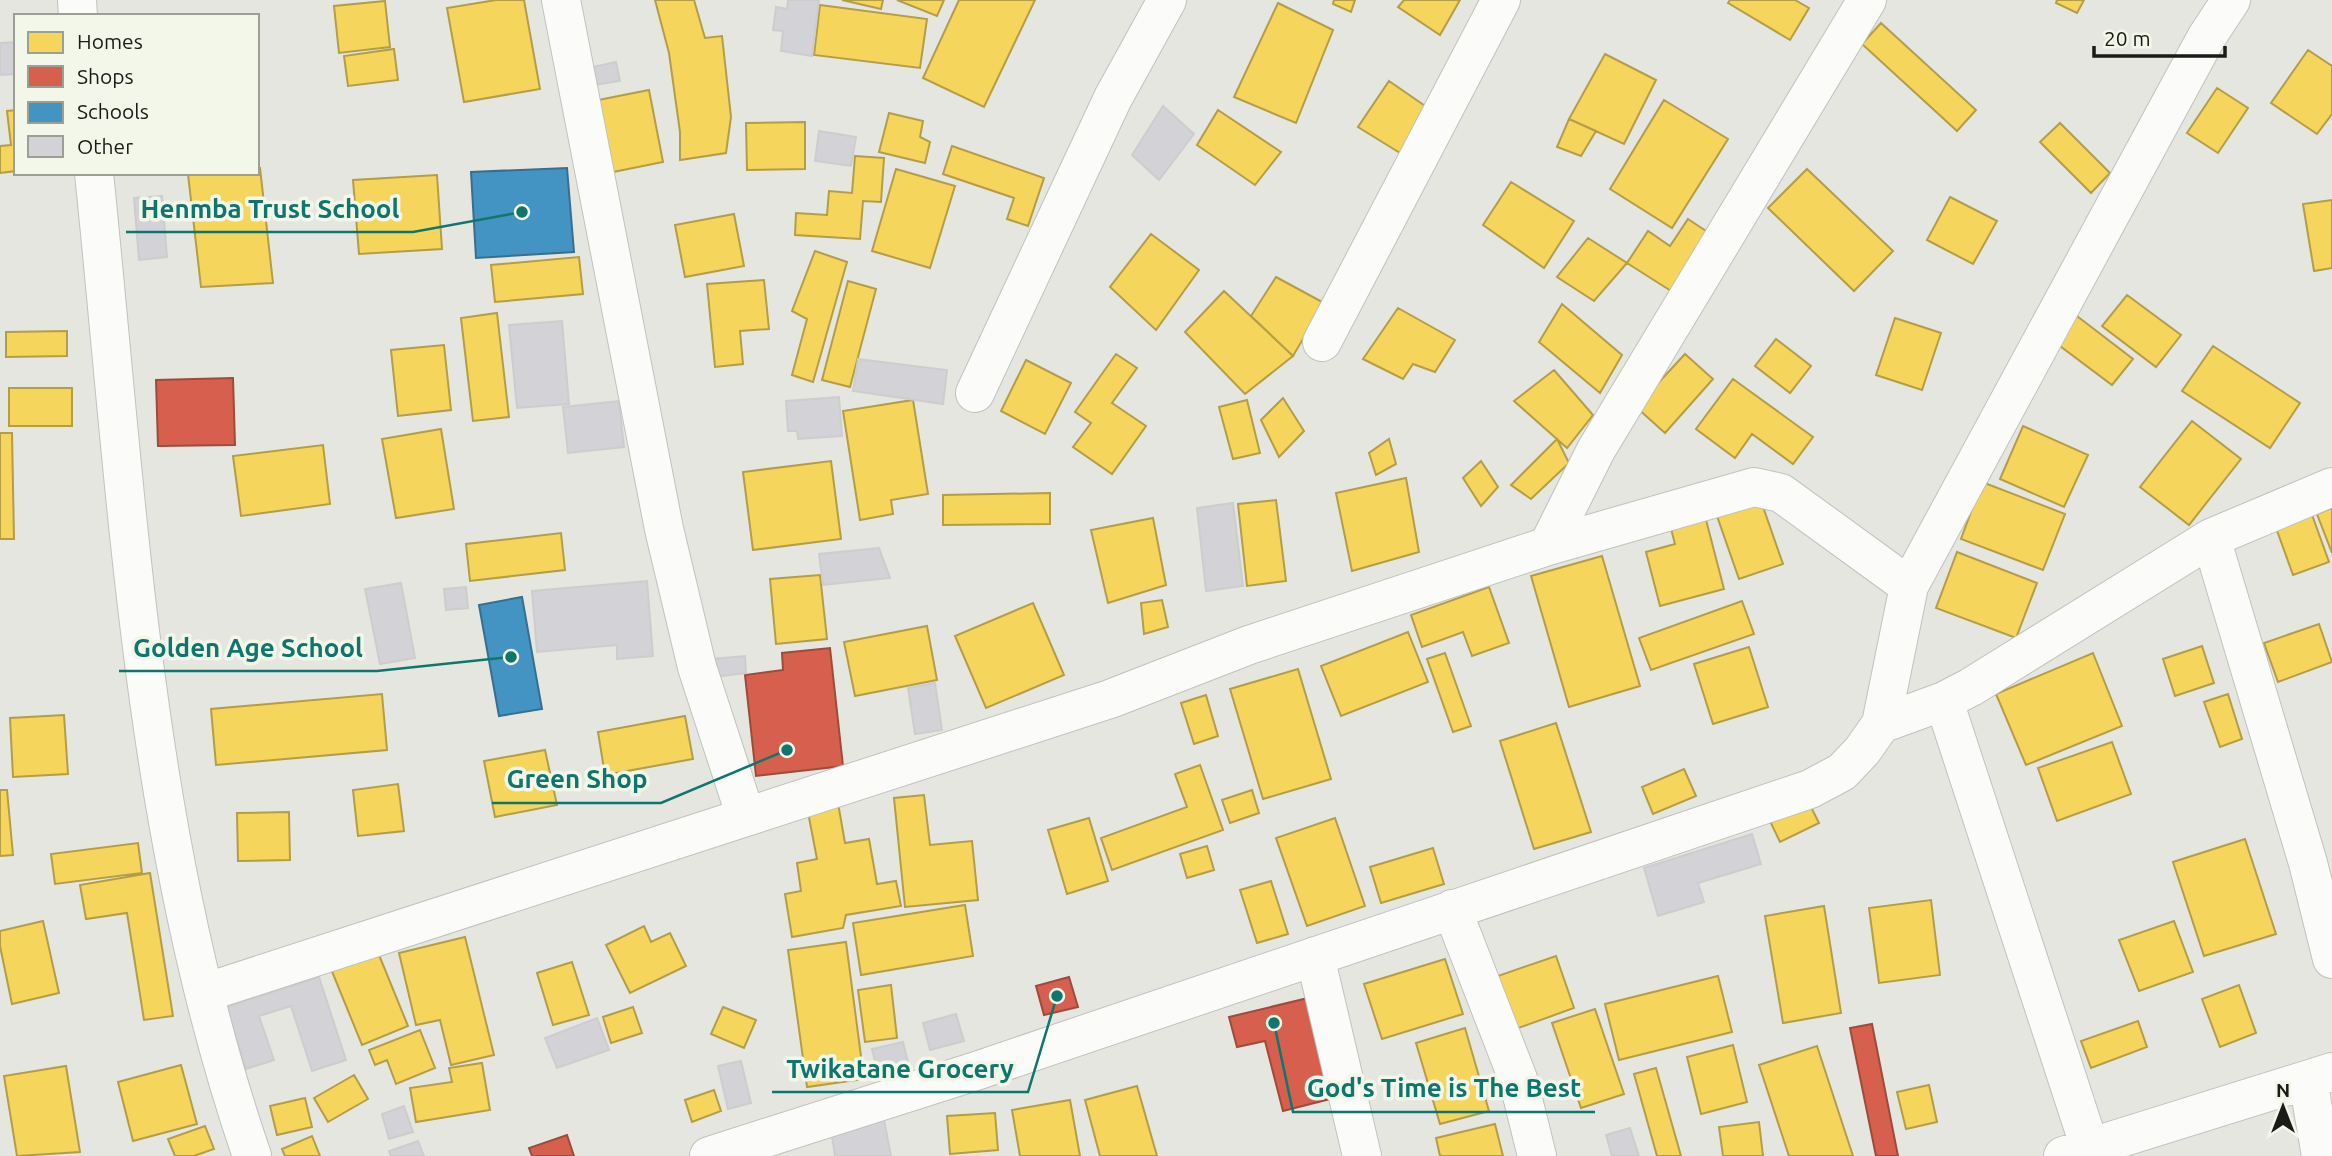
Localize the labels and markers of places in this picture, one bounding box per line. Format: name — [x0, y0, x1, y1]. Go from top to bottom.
callout: Henmba Trust School — [126, 185, 413, 232]
callout: Golden Age School — [119, 624, 377, 671]
callout: Green Shop — [492, 756, 661, 803]
callout: Twikatane Grocery — [772, 1045, 1028, 1092]
callout: God's Time is The Best — [1293, 1065, 1595, 1112]

